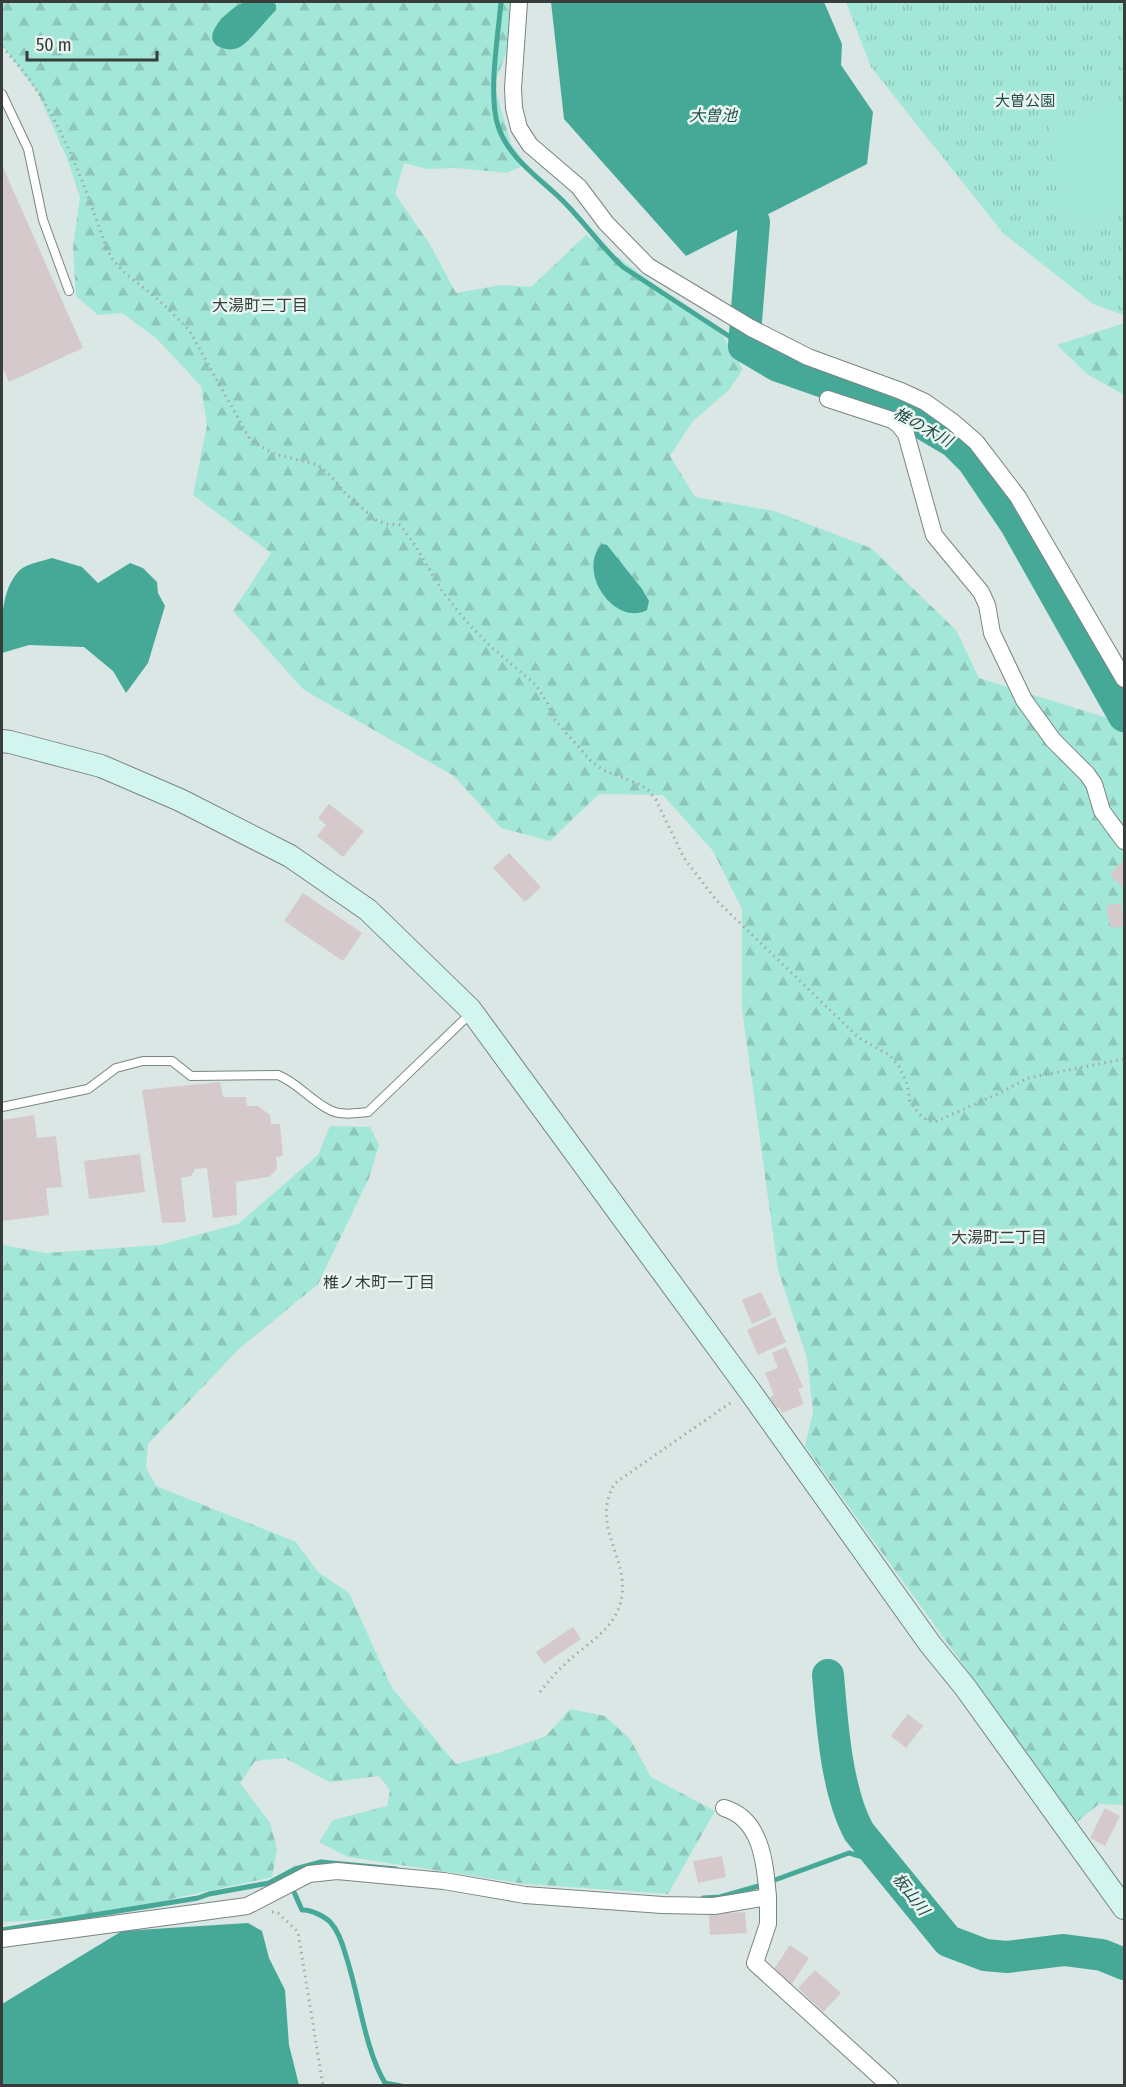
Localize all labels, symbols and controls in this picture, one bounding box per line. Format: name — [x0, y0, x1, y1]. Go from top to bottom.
scale bar — [27, 24, 158, 62]
text: 50 m — [36, 34, 72, 56]
park label: 大曽公園 — [995, 92, 1055, 110]
water label: 大曽池 — [689, 106, 739, 125]
district label: 大湯町三丁目 — [212, 296, 308, 315]
water label: 椎の木川 — [890, 403, 957, 452]
district label: 大湯町二丁目 — [951, 1228, 1047, 1247]
district label: 椎ノ木町一丁目 — [323, 1273, 435, 1292]
water label: 板山川 — [889, 1869, 934, 1920]

